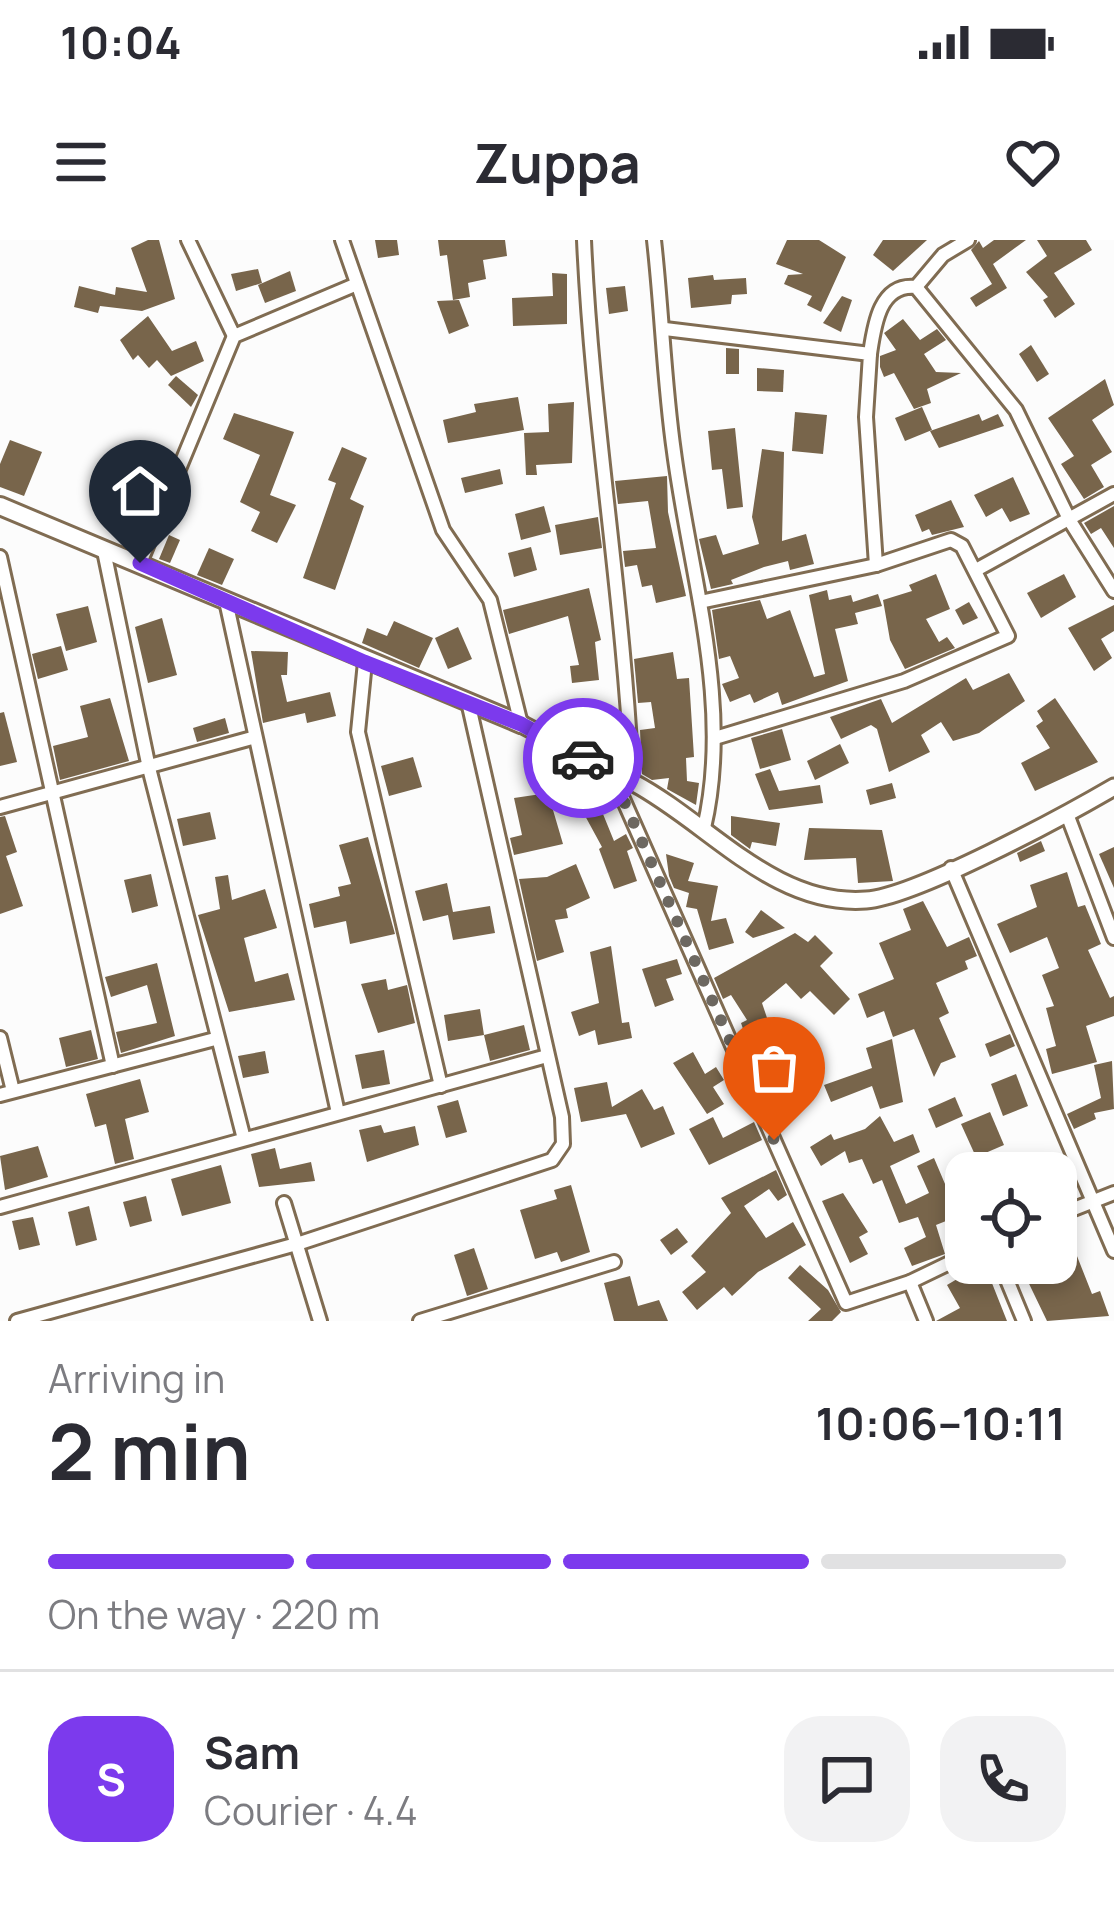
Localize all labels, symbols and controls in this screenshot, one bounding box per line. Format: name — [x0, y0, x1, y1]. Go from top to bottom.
text: 10:04 — [60, 11, 182, 73]
text: Zuppa — [473, 125, 641, 199]
icon: menu — [48, 129, 114, 195]
icon: heart — [1000, 129, 1066, 195]
pin — [89, 440, 191, 563]
icon: home — [107, 458, 173, 524]
courier — [523, 698, 643, 818]
icon: car — [550, 725, 616, 791]
pin — [723, 1017, 825, 1140]
icon: bag — [741, 1035, 807, 1101]
map controls — [945, 1152, 1077, 1284]
button: locate — [945, 1152, 1077, 1284]
text: Arriving in — [48, 1351, 225, 1405]
text: 10:06–10:11 — [815, 1392, 1066, 1454]
text: 2 min — [48, 1397, 251, 1503]
text: On the way · 220 m — [48, 1587, 380, 1641]
button: chat — [784, 1716, 910, 1842]
button: phone — [940, 1716, 1066, 1842]
text: Sam — [204, 1721, 300, 1783]
text: S — [96, 1748, 126, 1810]
text: Courier · 4.4 — [204, 1783, 418, 1837]

